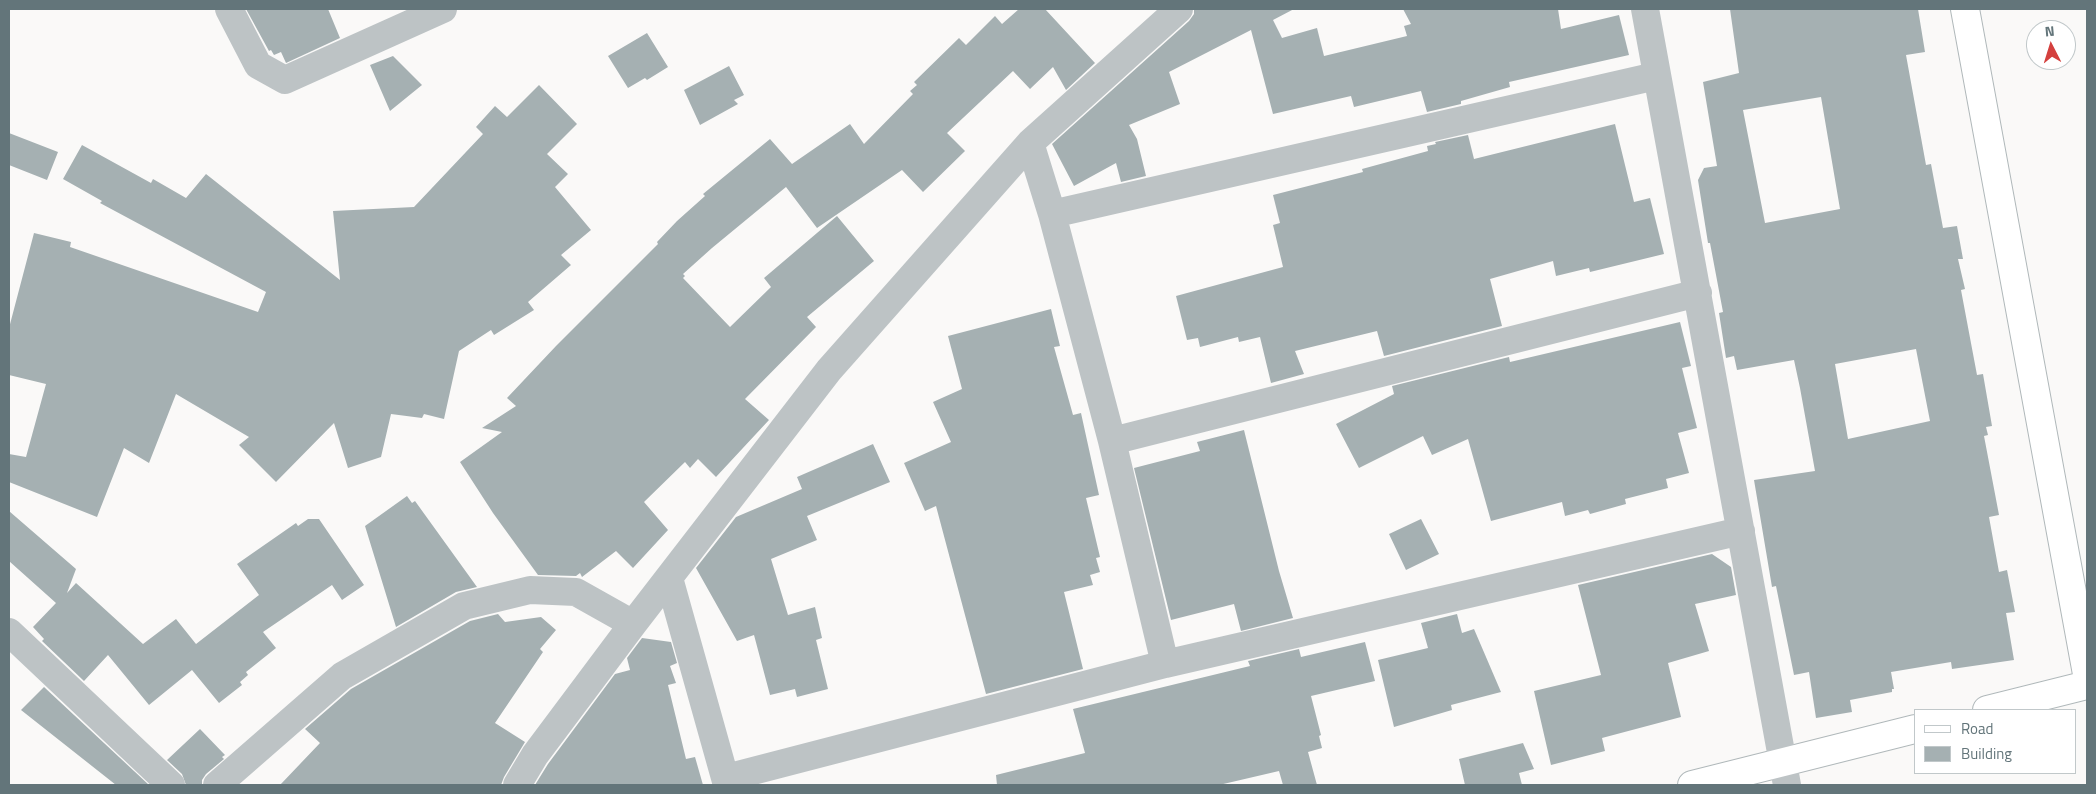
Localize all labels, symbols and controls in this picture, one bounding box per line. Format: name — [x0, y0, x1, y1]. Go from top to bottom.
north arrow — [2026, 20, 2076, 70]
text: N — [2044, 20, 2055, 41]
legend — [1914, 709, 2076, 774]
text: Road — [1961, 717, 1993, 740]
text: Building — [1961, 742, 2012, 765]

